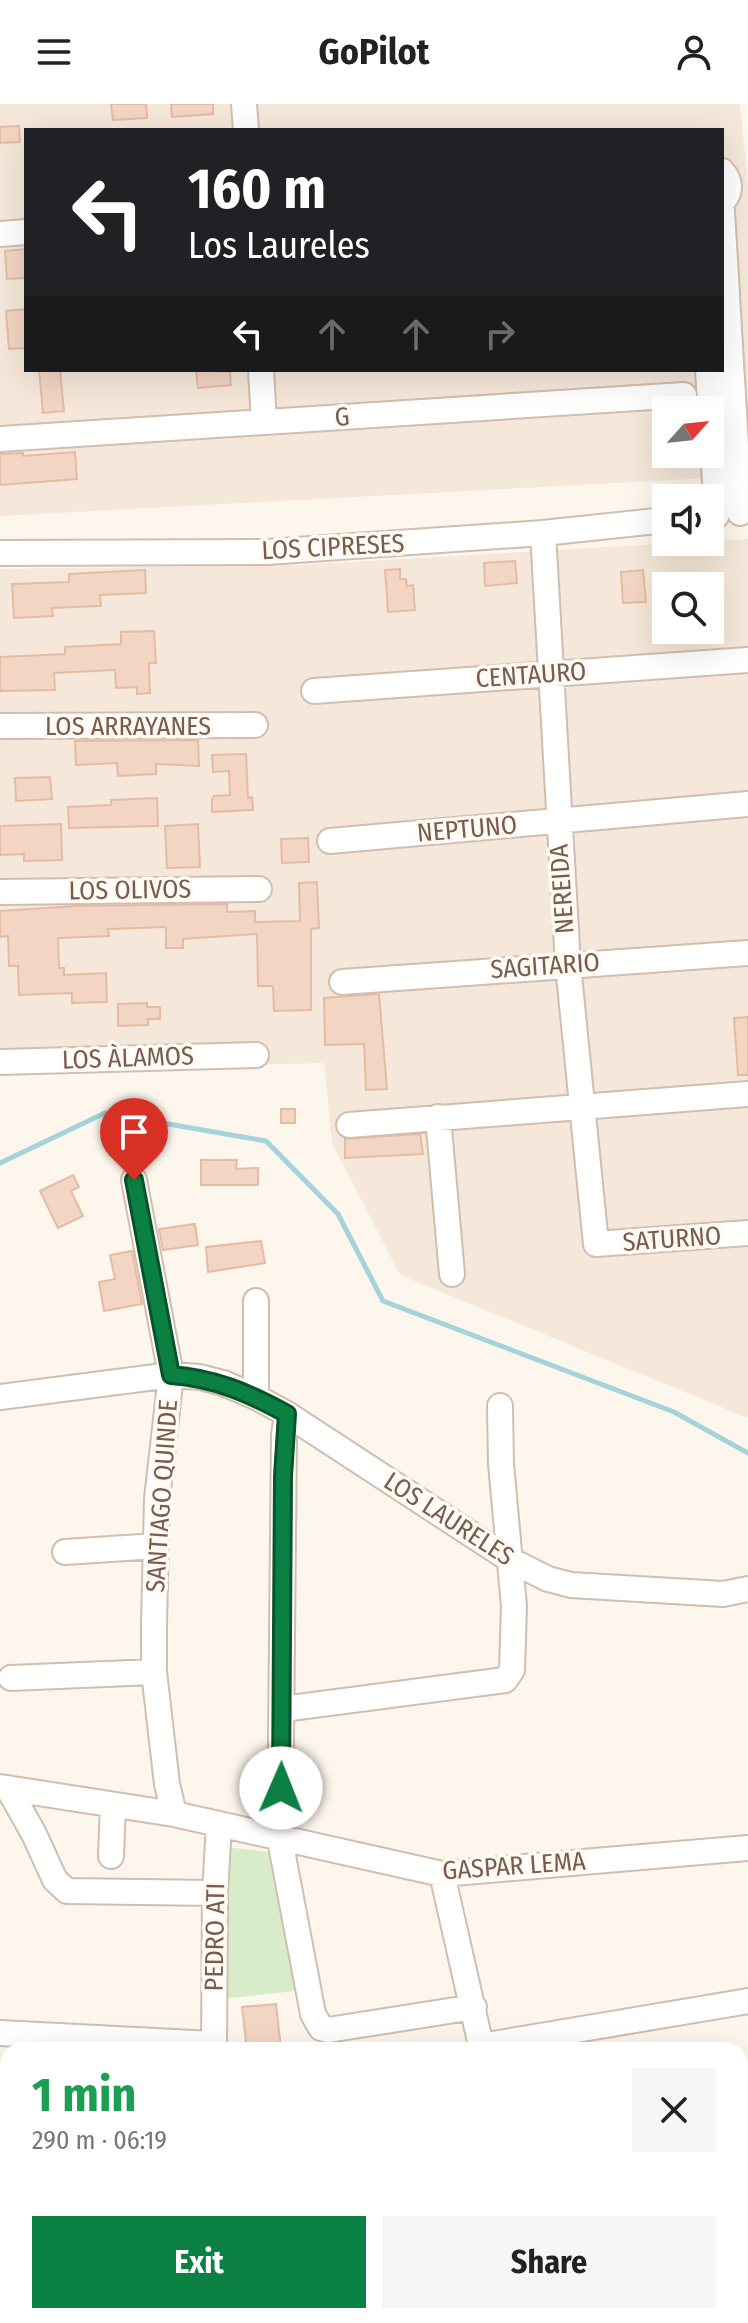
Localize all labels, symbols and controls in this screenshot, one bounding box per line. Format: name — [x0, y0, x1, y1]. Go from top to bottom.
icon: menu — [32, 30, 76, 74]
text: GoPilot — [319, 30, 429, 74]
icon: person — [672, 30, 716, 74]
text: 160 m — [188, 156, 326, 223]
icon: left — [56, 160, 160, 264]
text: Los Laureles — [188, 224, 370, 268]
icon: left — [226, 312, 270, 356]
icon: ahead — [310, 312, 354, 356]
icon: ahead — [394, 312, 438, 356]
icon: right — [478, 312, 522, 356]
north arrow — [652, 396, 724, 468]
map controls — [652, 396, 724, 644]
street label: G — [333, 401, 351, 433]
button: sound — [652, 484, 724, 556]
street label: LOS CIPRESES — [261, 528, 405, 566]
button: search — [652, 572, 724, 644]
street label: CENTAURO — [475, 656, 587, 694]
street label: LOS ARRAYANES — [45, 711, 211, 742]
street label: NEPTUNO — [416, 809, 518, 849]
street label: NEREIDA — [543, 843, 581, 935]
street label: LOS OLIVOS — [68, 873, 192, 907]
street label: SAGITARIO — [489, 947, 601, 985]
street label: LOS ÀLAMOS — [61, 1040, 195, 1076]
pin — [100, 1098, 168, 1180]
icon: arrive — [112, 1110, 156, 1154]
street label: SATURNO — [622, 1220, 722, 1258]
street label: SANTIAGO QUINDE — [140, 1398, 184, 1594]
street label: LOS LAURELES — [378, 1466, 520, 1572]
position arrow — [239, 1746, 323, 1830]
street label: GASPAR LEMA — [441, 1846, 587, 1886]
street label: PEDRO ATI — [199, 1882, 231, 1992]
text: 1 min — [32, 2066, 137, 2124]
button: close — [632, 2068, 716, 2152]
text: 290 m · 06:19 — [32, 2125, 167, 2156]
button: Exit — [32, 2216, 366, 2308]
button: Share — [382, 2216, 716, 2308]

